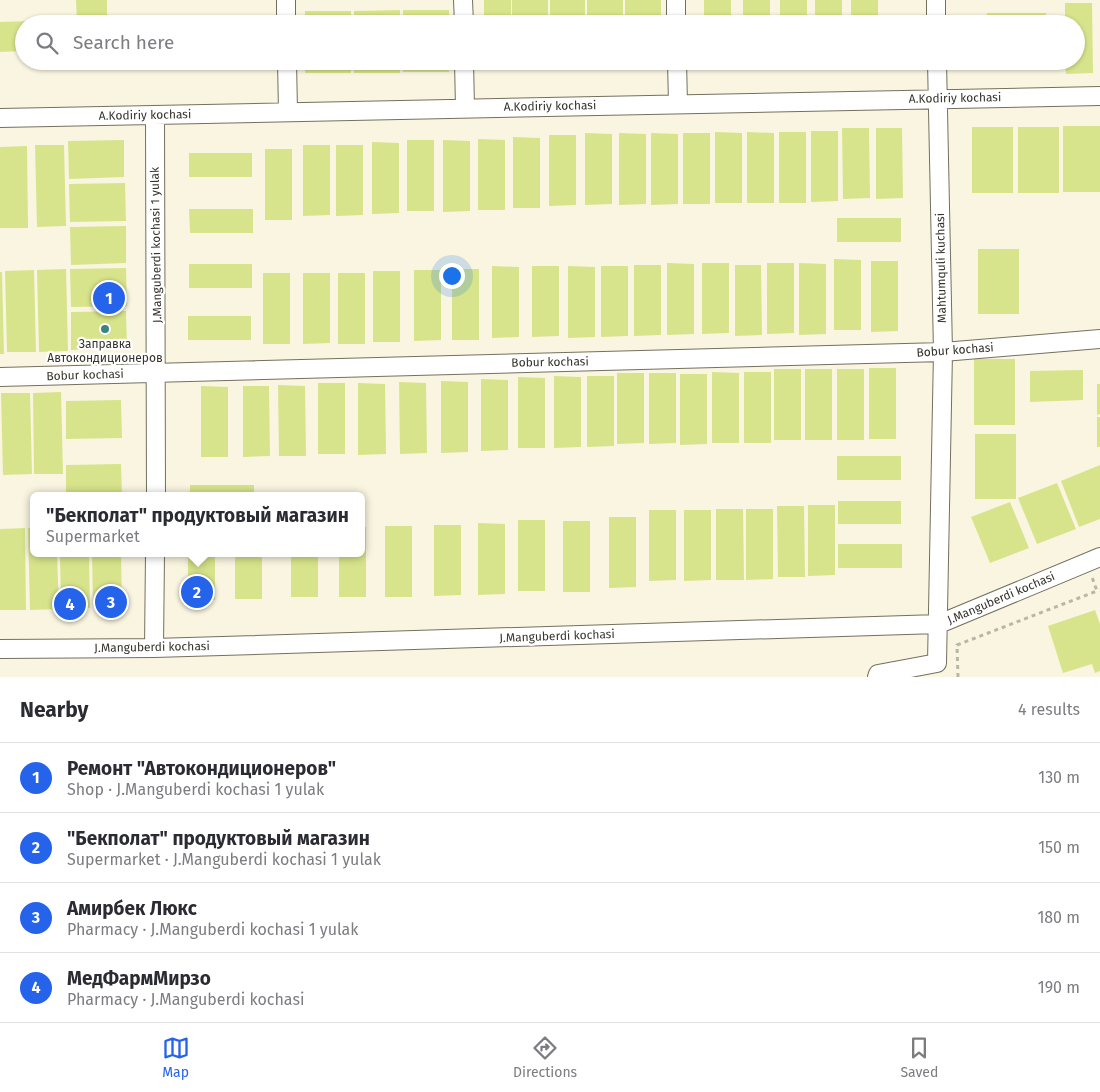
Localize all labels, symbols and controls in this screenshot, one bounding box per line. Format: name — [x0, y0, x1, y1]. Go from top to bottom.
search box — [15, 15, 1085, 70]
icon: search — [33, 29, 61, 57]
text: Search here — [73, 31, 174, 54]
street label: A.Kodiriy kochasi — [909, 90, 1001, 106]
street label: A.Kodiriy kochasi — [504, 98, 596, 114]
street label: A.Kodiriy kochasi — [99, 107, 191, 123]
street label: J.Manguberdi kochasi 1 yulak — [148, 166, 164, 323]
street label: Mahtumquli kuchasi — [933, 213, 949, 323]
your location — [439, 263, 465, 289]
pin: 1 — [93, 279, 125, 317]
marker: Заправка Автокондиционеров — [99, 323, 111, 335]
place label: Заправка Автокондиционеров — [47, 337, 163, 365]
street label: Bobur kochasi — [916, 340, 994, 360]
street label: Bobur kochasi — [511, 354, 589, 370]
street label: Bobur kochasi — [46, 367, 124, 383]
popup — [30, 492, 365, 557]
text: "Бекполат" продуктовый магазин — [46, 504, 349, 527]
text: Supermarket — [46, 527, 140, 546]
street label: J.Manguberdi kochasi — [945, 569, 1057, 627]
pin: 2 — [181, 573, 213, 611]
pin: 3 — [95, 583, 127, 621]
pin: 4 — [54, 585, 86, 623]
street label: J.Manguberdi kochasi — [499, 627, 615, 645]
street label: J.Manguberdi kochasi — [94, 639, 210, 655]
text: Nearby — [20, 697, 88, 723]
text: 4 results — [1018, 700, 1080, 719]
text: Ремонт "Автокондиционеров" — [67, 757, 336, 780]
text: 1 — [32, 768, 40, 787]
text: 130 m — [1038, 768, 1080, 787]
text: Shop · J.Manguberdi kochasi 1 yulak — [67, 780, 324, 799]
text: "Бекполат" продуктовый магазин — [67, 827, 370, 850]
text: 2 — [32, 838, 40, 857]
text: 150 m — [1038, 838, 1080, 857]
text: Supermarket · J.Manguberdi kochasi 1 yulak — [67, 850, 381, 869]
text: Амирбек Люкс — [67, 897, 197, 920]
text: 3 — [32, 908, 40, 927]
text: 180 m — [1037, 908, 1080, 927]
text: Pharmacy · J.Manguberdi kochasi 1 yulak — [67, 920, 359, 939]
text: МедФармМирзо — [67, 967, 211, 990]
text: 4 — [31, 978, 41, 997]
text: 190 m — [1038, 978, 1080, 997]
text: Pharmacy · J.Manguberdi kochasi — [67, 990, 304, 1009]
tab: Map — [162, 1034, 190, 1081]
tab: Directions — [513, 1034, 577, 1081]
tab: Saved — [900, 1034, 938, 1081]

